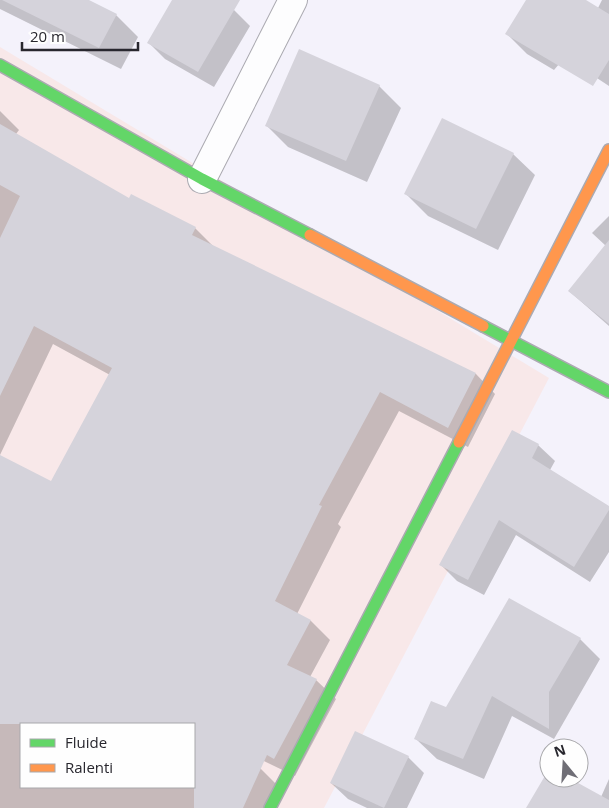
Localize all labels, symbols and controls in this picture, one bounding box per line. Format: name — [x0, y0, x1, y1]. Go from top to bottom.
scale bar — [22, 20, 139, 52]
text: 20 m — [30, 26, 65, 46]
legend — [20, 723, 195, 788]
text: Fluide — [65, 732, 107, 752]
north arrow — [539, 738, 589, 788]
text: N — [551, 739, 568, 761]
text: Ralenti — [65, 757, 113, 777]

